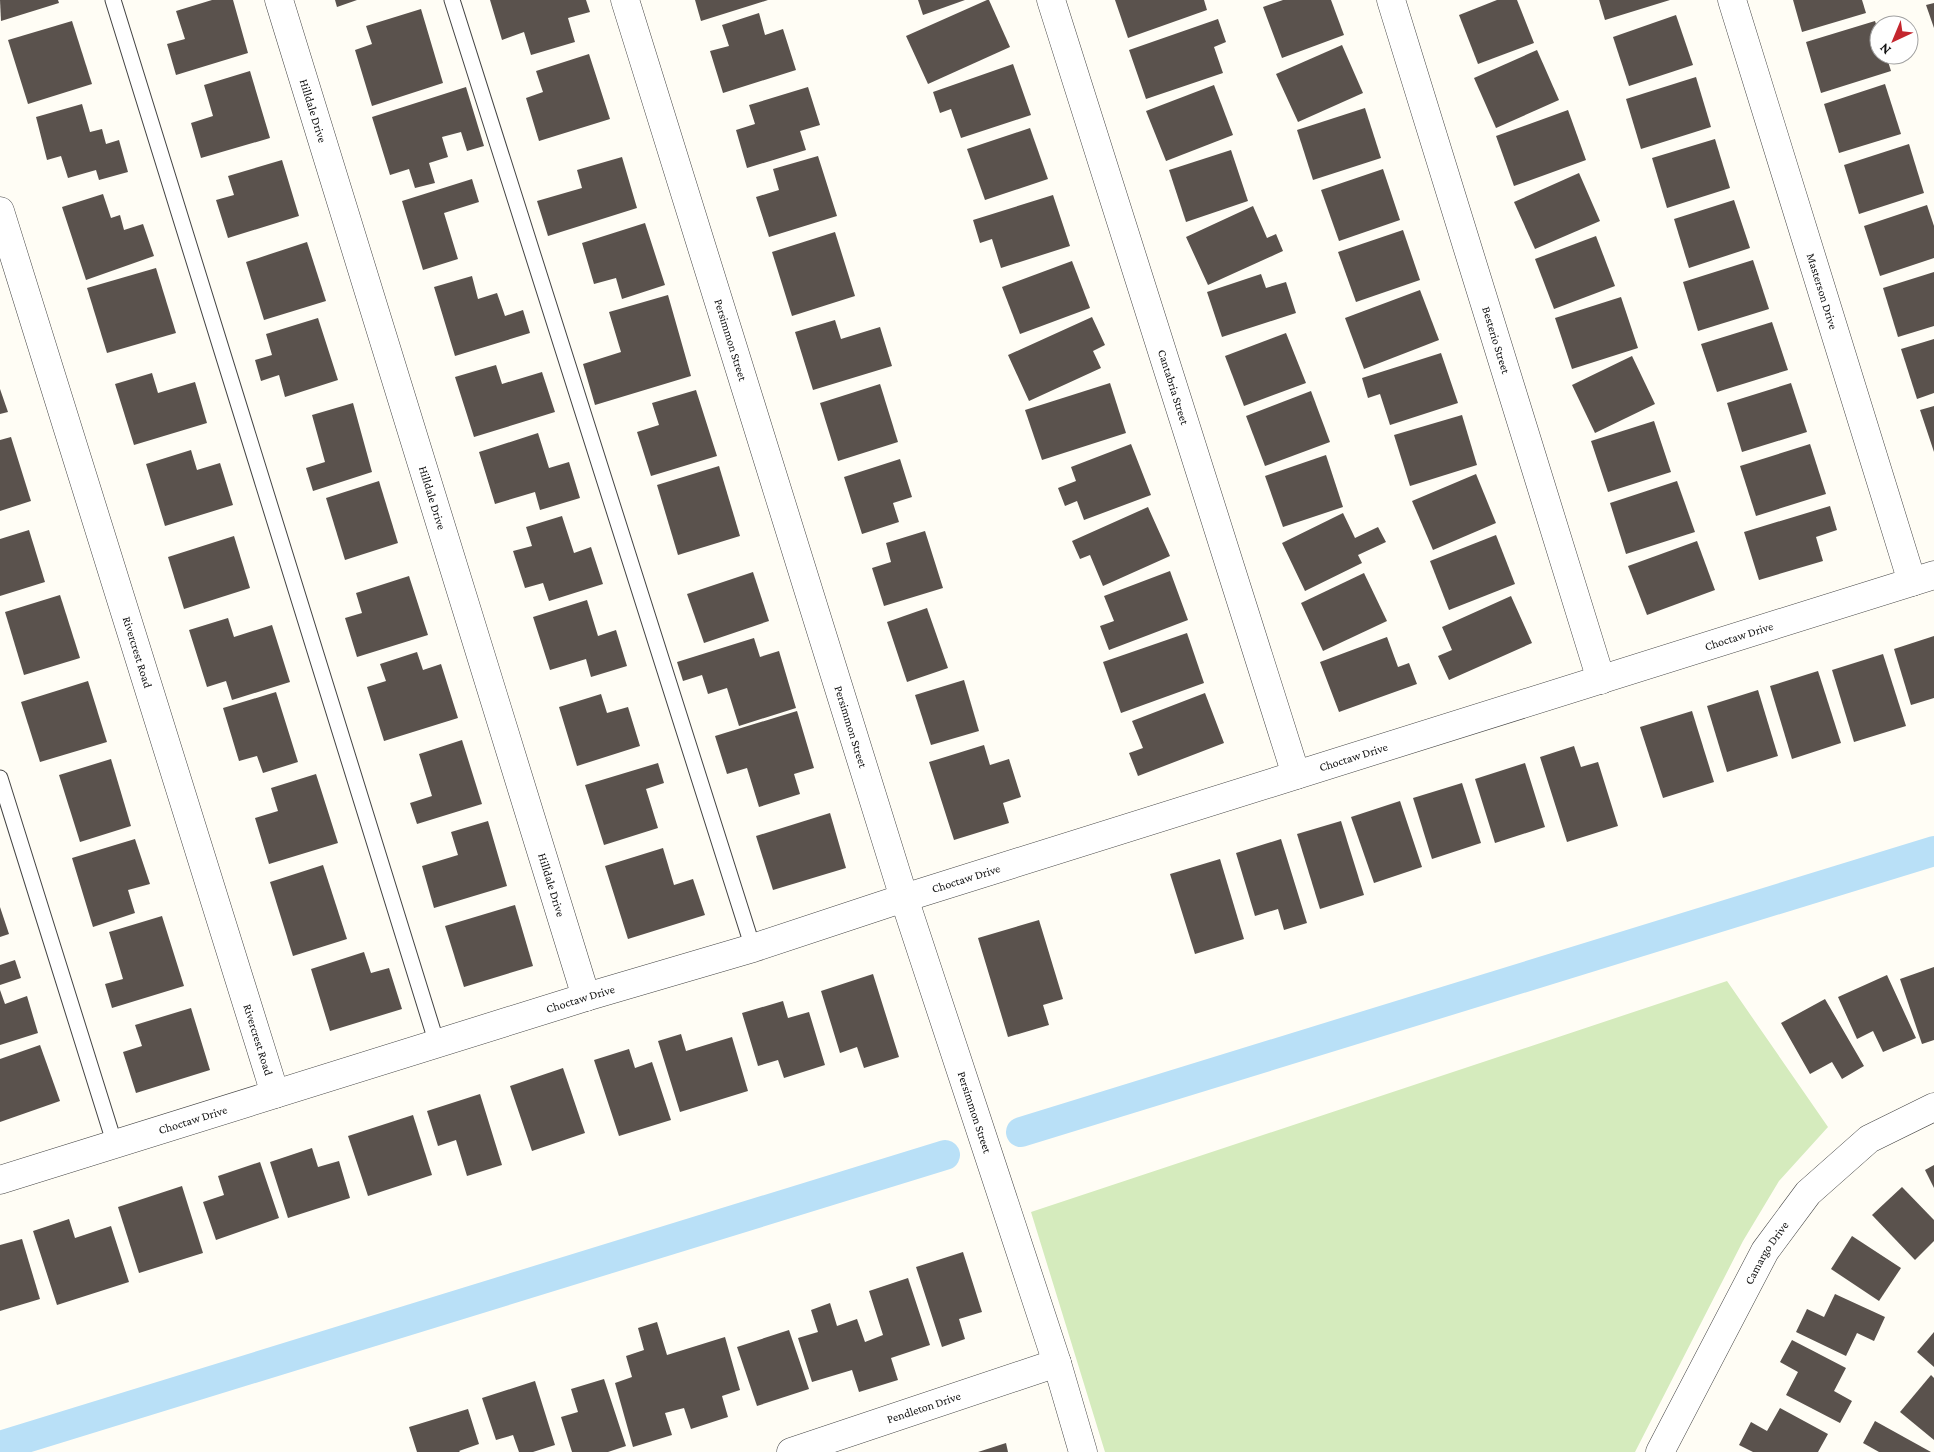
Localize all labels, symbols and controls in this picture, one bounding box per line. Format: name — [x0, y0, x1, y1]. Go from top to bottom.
north arrow — [1869, 15, 1919, 65]
text: N — [1876, 40, 1894, 58]
street label: Hilldale Drive — [297, 77, 330, 144]
street label: Masterson Drive — [1804, 252, 1840, 331]
street label: Persimmon Street — [711, 297, 750, 384]
street label: Besterio Street — [1479, 305, 1513, 376]
street label: Cantabria Street — [1155, 348, 1192, 427]
street label: Hilldale Drive — [416, 464, 449, 532]
street label: Rivercrest Road — [120, 615, 155, 690]
street label: Choctaw Drive — [1703, 619, 1775, 653]
street label: Persimmon Street — [831, 684, 870, 770]
street label: Choctaw Drive — [1317, 740, 1389, 774]
street label: Hilldale Drive — [535, 851, 568, 919]
street label: Choctaw Drive — [930, 861, 1002, 896]
street label: Choctaw Drive — [544, 982, 616, 1016]
street label: Rivercrest Road — [240, 1002, 276, 1078]
street label: Persimmon Street — [955, 1070, 995, 1156]
street label: Choctaw Drive — [157, 1103, 229, 1137]
street label: Camargo Drive — [1742, 1219, 1792, 1287]
street label: Pendleton Drive — [885, 1389, 962, 1426]

